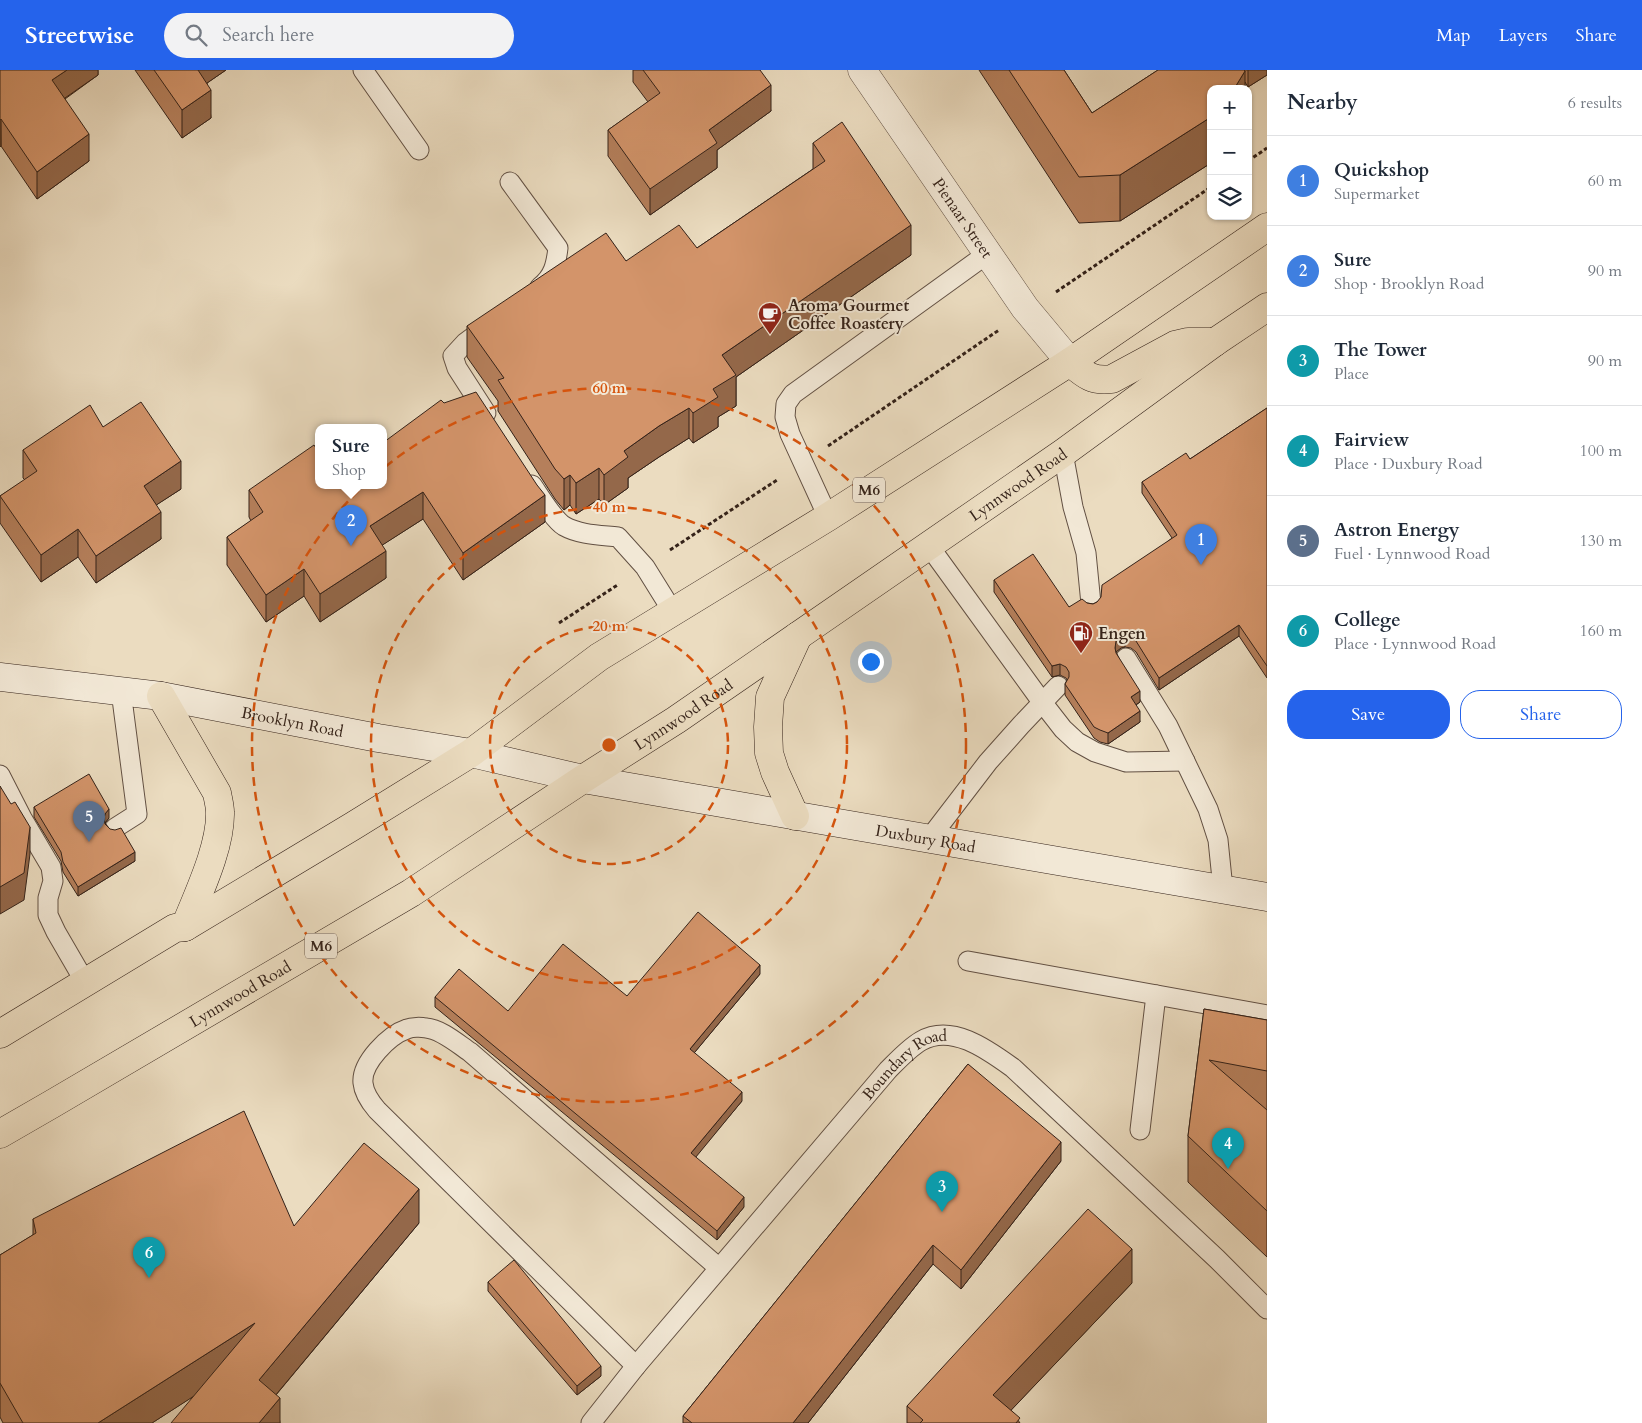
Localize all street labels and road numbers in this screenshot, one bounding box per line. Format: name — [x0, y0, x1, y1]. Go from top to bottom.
street label: Pienaar Street — [927, 174, 998, 263]
street label: Lynnwood Road — [965, 443, 1072, 527]
road number: M6 — [853, 478, 885, 502]
street label: Lynnwood Road — [630, 674, 738, 756]
street label: Brooklyn Road — [239, 702, 346, 743]
street label: Duxbury Road — [874, 820, 978, 859]
road number: M6 — [305, 934, 337, 958]
street label: Lynnwood Road — [186, 956, 296, 1033]
street label: Boundary Road — [857, 1025, 948, 1105]

